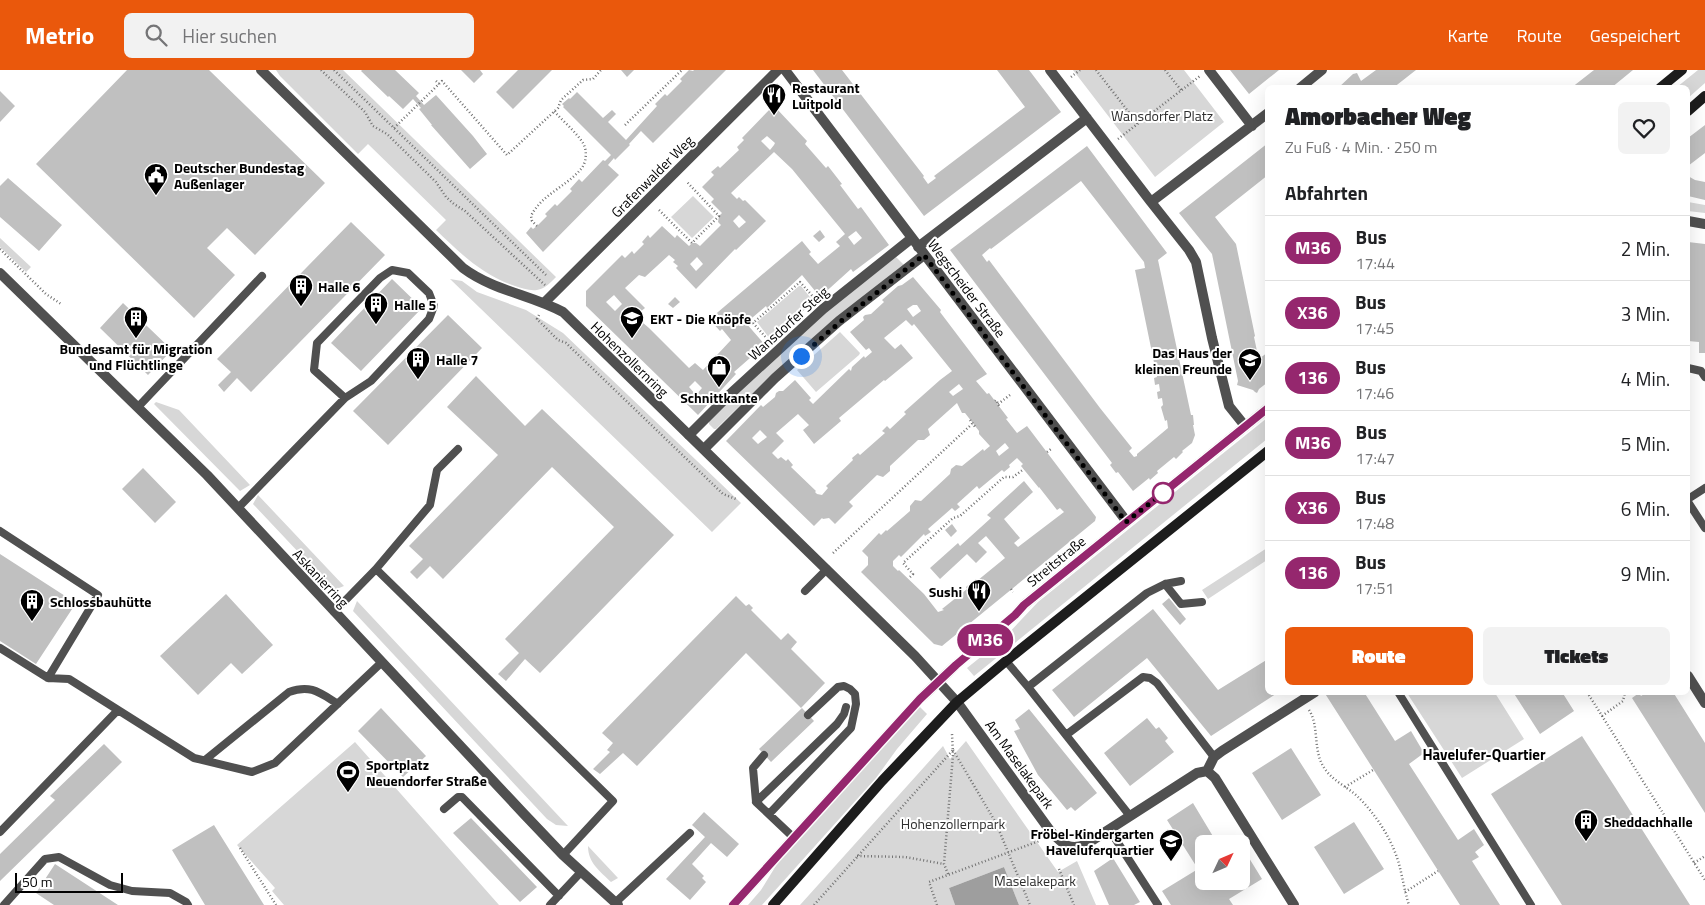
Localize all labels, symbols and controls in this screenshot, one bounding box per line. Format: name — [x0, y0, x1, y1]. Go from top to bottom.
search box — [124, 13, 474, 58]
text: Metrio — [25, 17, 94, 53]
icon: search — [142, 21, 170, 49]
text: Hier suchen — [182, 21, 277, 50]
text: Karte — [1447, 22, 1488, 49]
text: Route — [1516, 22, 1562, 49]
text: Gespeichert — [1590, 22, 1680, 49]
place label: Restaurant Luitpold — [792, 77, 860, 114]
restaurant icon: Restaurant Luitpold — [761, 82, 787, 116]
text: Amorbacher Weg — [1285, 98, 1471, 134]
button: heart — [1618, 102, 1670, 154]
park label: Wansdorfer Platz — [1111, 105, 1213, 126]
street label: Grafenwalder Weg — [606, 130, 698, 222]
text: Zu Fuß · 4 Min. · 250 m — [1285, 135, 1438, 159]
place label: Deutscher Bundestag Außenlager — [174, 157, 305, 194]
public building icon: Deutscher Bundestag Außenlager — [143, 162, 169, 196]
text: Abfahrten — [1285, 178, 1368, 207]
text: Bus — [1356, 222, 1387, 251]
street label: Wegscheider Straße — [923, 234, 1011, 342]
text: M36 — [1295, 234, 1331, 261]
text: 2 Min. — [1621, 234, 1670, 263]
text: 17:44 — [1356, 251, 1395, 275]
building icon: Halle 6 — [288, 273, 314, 307]
place label: Halle 6 — [318, 276, 360, 297]
street label: Wansdorfer Steig — [743, 281, 833, 365]
text: Bus — [1355, 287, 1386, 316]
building icon: Halle 5 — [363, 291, 389, 325]
place label: Halle 5 — [394, 294, 436, 315]
text: X36 — [1297, 299, 1328, 326]
text: 3 Min. — [1621, 299, 1670, 328]
building icon: Bundesamt für Migration und Flüchtlinge — [123, 305, 149, 339]
school or university icon: EKT - Die Knöpfe — [619, 305, 645, 339]
place label: EKT - Die Knöpfe — [650, 308, 751, 329]
street label: Hohenzollernring — [586, 316, 674, 402]
text: 17:45 — [1355, 316, 1394, 340]
place label: Bundesamt für Migration und Flüchtlinge — [60, 338, 212, 375]
place label: Das Haus der kleinen Freunde — [1135, 342, 1232, 379]
your location — [789, 344, 814, 369]
building icon: Halle 7 — [405, 346, 431, 380]
school or university icon: Das Haus der kleinen Freunde — [1237, 347, 1263, 381]
place label: Halle 7 — [436, 349, 478, 370]
text: Bus — [1355, 352, 1386, 381]
shop icon: Schnittkante — [706, 354, 732, 388]
text: 136 — [1297, 364, 1328, 391]
text: 4 Min. — [1621, 364, 1670, 393]
text: 17:46 — [1355, 381, 1394, 405]
place label: Schnittkante — [680, 387, 758, 408]
text: Bus — [1356, 417, 1387, 446]
text: M36 — [1295, 429, 1331, 456]
text: 5 Min. — [1621, 429, 1670, 458]
text: 17:47 — [1356, 446, 1395, 470]
unlabelled marker — [1152, 482, 1174, 504]
text: Bus — [1355, 482, 1386, 511]
text: X36 — [1297, 494, 1328, 521]
text: 6 Min. — [1621, 494, 1670, 523]
text: 17:48 — [1355, 511, 1394, 535]
street label: Streitstraße — [1022, 531, 1090, 591]
street label: Askanierring — [288, 544, 354, 612]
text: Bus — [1355, 547, 1386, 576]
text: 136 — [1297, 559, 1328, 586]
text: 9 Min. — [1621, 559, 1670, 588]
text: 17:51 — [1355, 576, 1394, 600]
restaurant icon: Sushi — [966, 578, 992, 612]
place label: Sushi — [929, 581, 962, 602]
building icon: Schlossbauhütte — [19, 588, 45, 622]
place label: Schlossbauhütte — [50, 591, 151, 612]
line badge: M36 — [956, 624, 1014, 656]
text: M36 — [967, 626, 1003, 653]
button: Route — [1285, 627, 1473, 685]
button: Tickets — [1483, 627, 1670, 685]
street label: Am Maselakepark — [981, 715, 1060, 813]
district label: Havelufer-Quartier — [1422, 743, 1546, 766]
place label: Sportplatz Neuendorfer Straße — [366, 754, 487, 791]
sports icon: Sportplatz Neuendorfer Straße — [335, 759, 361, 793]
building icon: Sheddachhalle — [1573, 808, 1599, 842]
place label: Sheddachhalle — [1604, 811, 1693, 832]
park label: Hohenzollernpark — [901, 813, 1006, 834]
place label: Fröbel-Kindergarten Haveluferquartier — [1030, 823, 1154, 860]
school or university icon: Fröbel-Kindergarten Haveluferquartier — [1158, 828, 1184, 862]
north arrow — [1195, 835, 1250, 890]
map controls — [1195, 835, 1250, 890]
scale bar — [15, 870, 122, 893]
park label: Maselakepark — [994, 870, 1076, 891]
text: 50 m — [22, 871, 52, 892]

